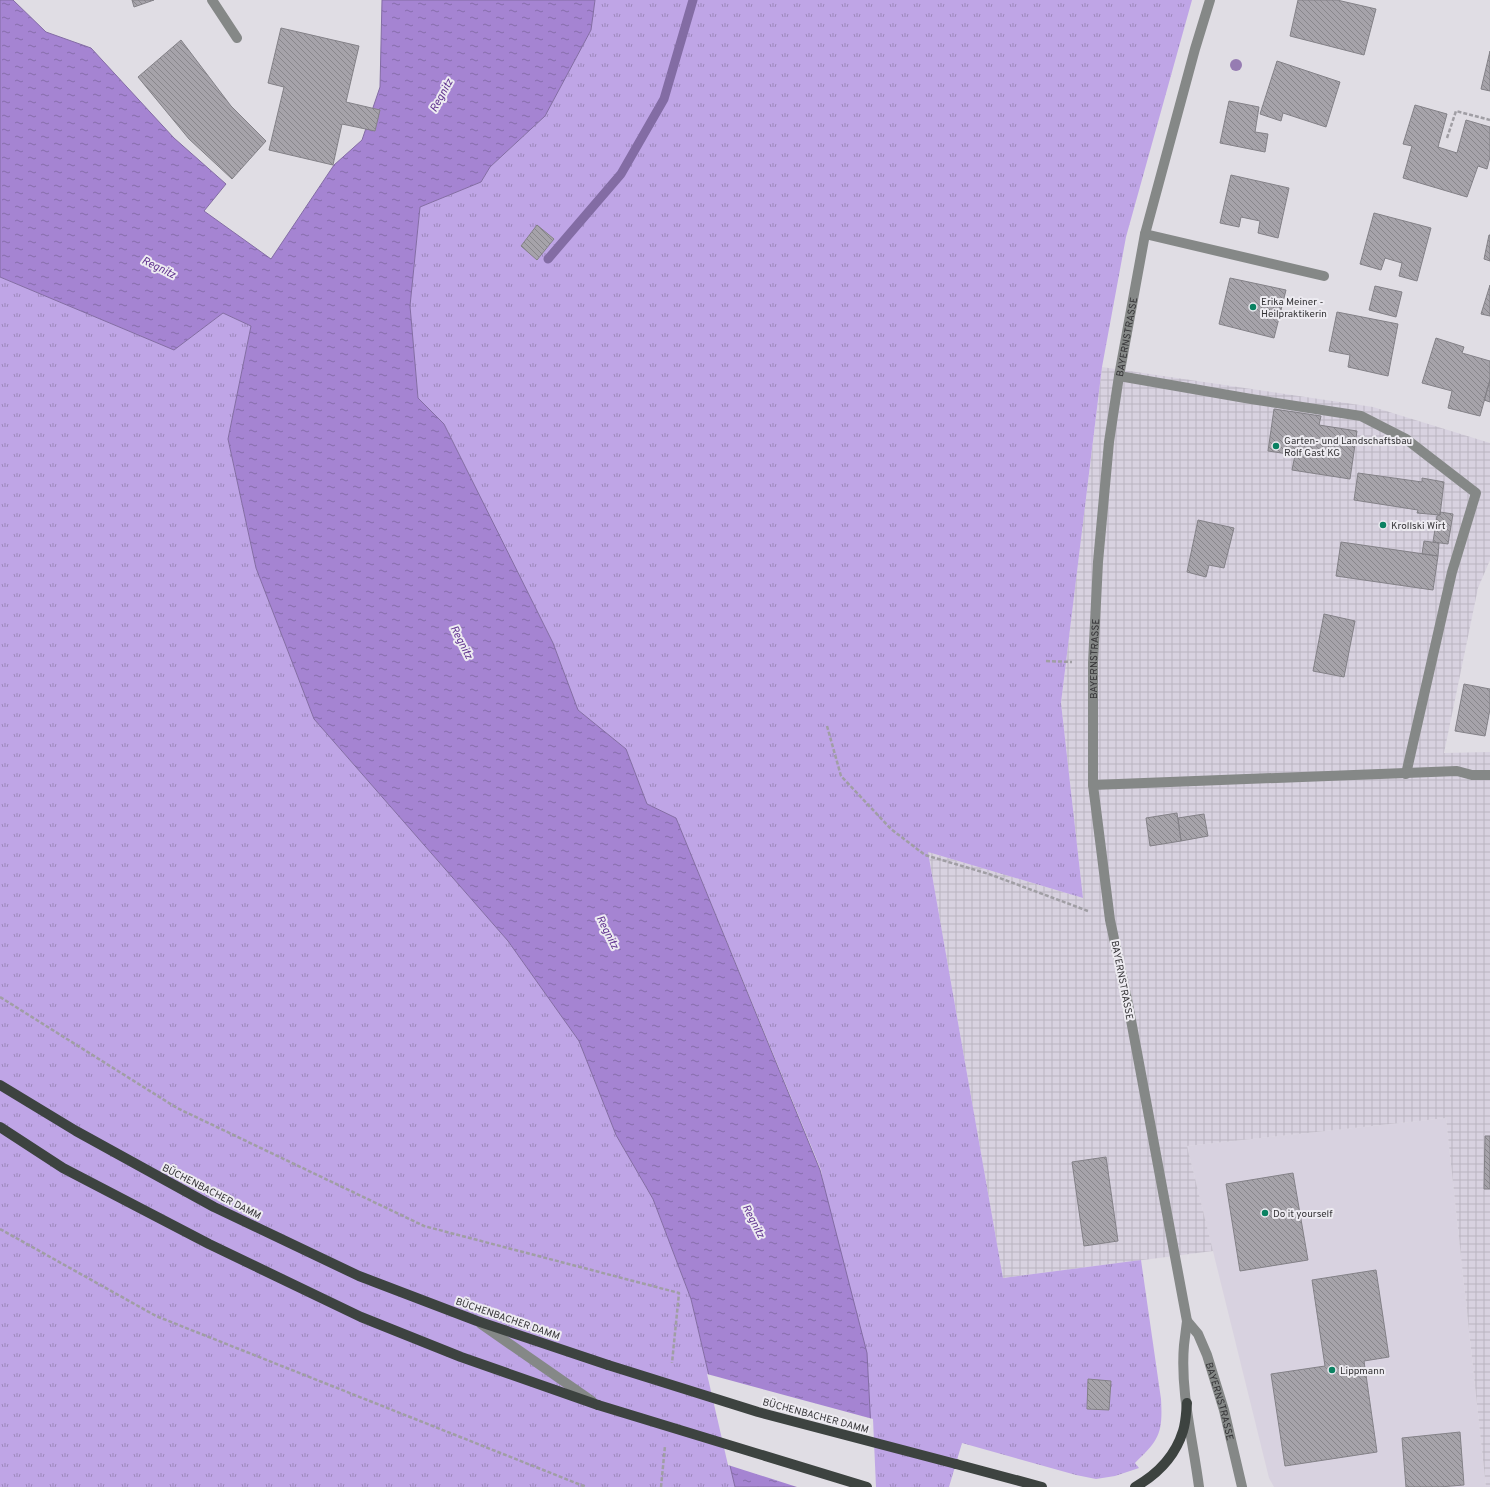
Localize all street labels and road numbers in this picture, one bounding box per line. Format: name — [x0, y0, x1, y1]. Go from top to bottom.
street label: BAYERNSTRASSE — [1114, 296, 1141, 378]
street label: BAYERNSTRASSE — [1088, 618, 1103, 699]
street label: BAYERNSTRASSE — [1107, 940, 1136, 1021]
street label: BÜCHENBACHER DAMM — [160, 1162, 263, 1223]
street label: BÜCHENBACHER DAMM — [454, 1295, 561, 1343]
street label: BAYERNSTRASSE — [1202, 1361, 1236, 1442]
street label: BÜCHENBACHER DAMM — [761, 1396, 870, 1437]

